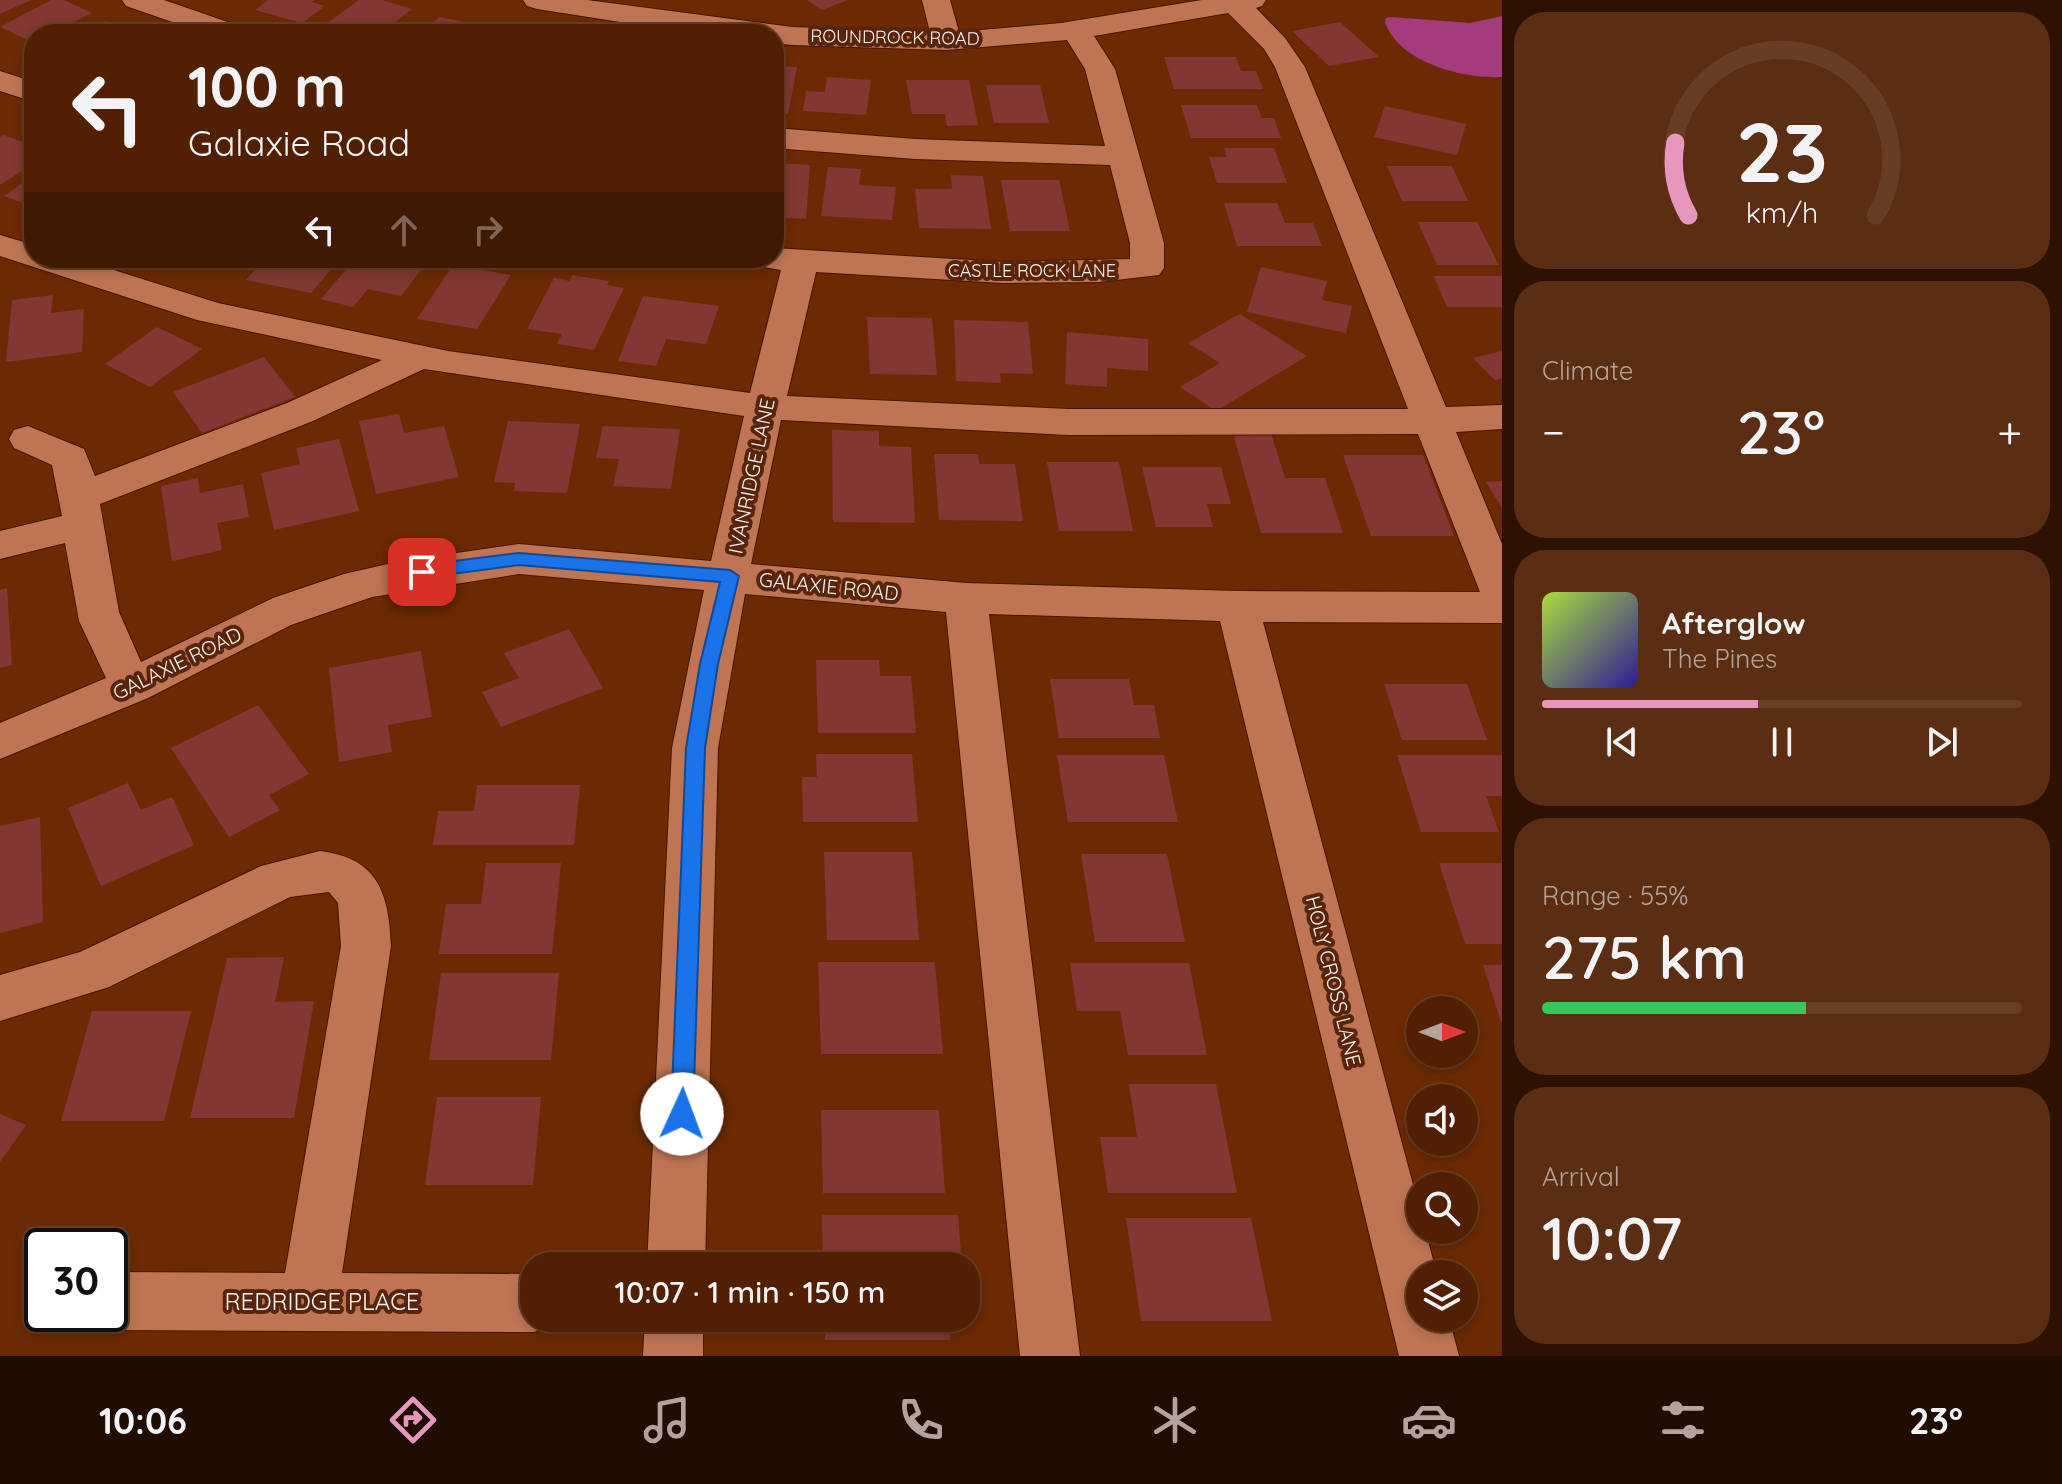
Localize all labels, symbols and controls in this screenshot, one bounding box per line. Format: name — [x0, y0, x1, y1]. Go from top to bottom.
street label: ROUNDROCK ROAD — [810, 24, 980, 50]
text: 100 m — [188, 51, 346, 121]
icon: left — [56, 56, 160, 160]
text: 23 — [1736, 99, 1828, 203]
text: Galaxie Road — [188, 120, 410, 165]
text: km/h — [1746, 195, 1818, 231]
icon: left — [298, 208, 342, 252]
icon: ahead — [382, 208, 426, 252]
icon: right — [466, 208, 510, 252]
street label: CASTLE ROCK LANE — [948, 259, 1116, 282]
text: Climate — [1542, 354, 1633, 387]
text: 23° — [1737, 394, 1825, 469]
street label: IVANRIDGE LANE — [722, 396, 780, 556]
text: − — [1542, 404, 1565, 459]
text: + — [1997, 404, 2022, 459]
pin — [388, 538, 456, 606]
icon: arrive — [400, 550, 444, 594]
street label: GALAXIE ROAD — [758, 566, 900, 606]
text: Afterglow — [1662, 604, 1805, 642]
street label: GALAXIE ROAD — [109, 621, 245, 705]
text: The Pines — [1662, 642, 1777, 675]
icon: previous — [1600, 720, 1644, 764]
icon: pause — [1760, 720, 1804, 764]
icon: next — [1920, 720, 1964, 764]
text: Range · 55% — [1542, 879, 1688, 912]
street label: HOLY CROSS LANE — [1301, 893, 1367, 1069]
text: 275 km — [1542, 919, 1747, 994]
north arrow — [1406, 996, 1478, 1068]
map controls — [1406, 996, 1478, 1332]
position arrow — [640, 1072, 724, 1156]
button: sound — [1406, 1084, 1478, 1156]
text: Arrival — [1542, 1160, 1620, 1193]
button: search — [1406, 1172, 1478, 1244]
text: 10:07 — [1542, 1200, 1682, 1275]
speed limit sign: 30 — [24, 1228, 128, 1332]
button: layers — [1406, 1260, 1478, 1332]
text: 10:07 · 1 min · 150 m — [615, 1273, 885, 1311]
street label: REDRIDGE PLACE — [225, 1286, 419, 1316]
icon: directions — [385, 1392, 441, 1448]
icon: music — [639, 1392, 695, 1448]
icon: phone — [893, 1392, 949, 1448]
icon: climate — [1147, 1392, 1203, 1448]
icon: car — [1401, 1392, 1457, 1448]
icon: filters — [1655, 1392, 1711, 1448]
text: 10:06 — [99, 1398, 187, 1443]
text: 23° — [1909, 1398, 1963, 1443]

